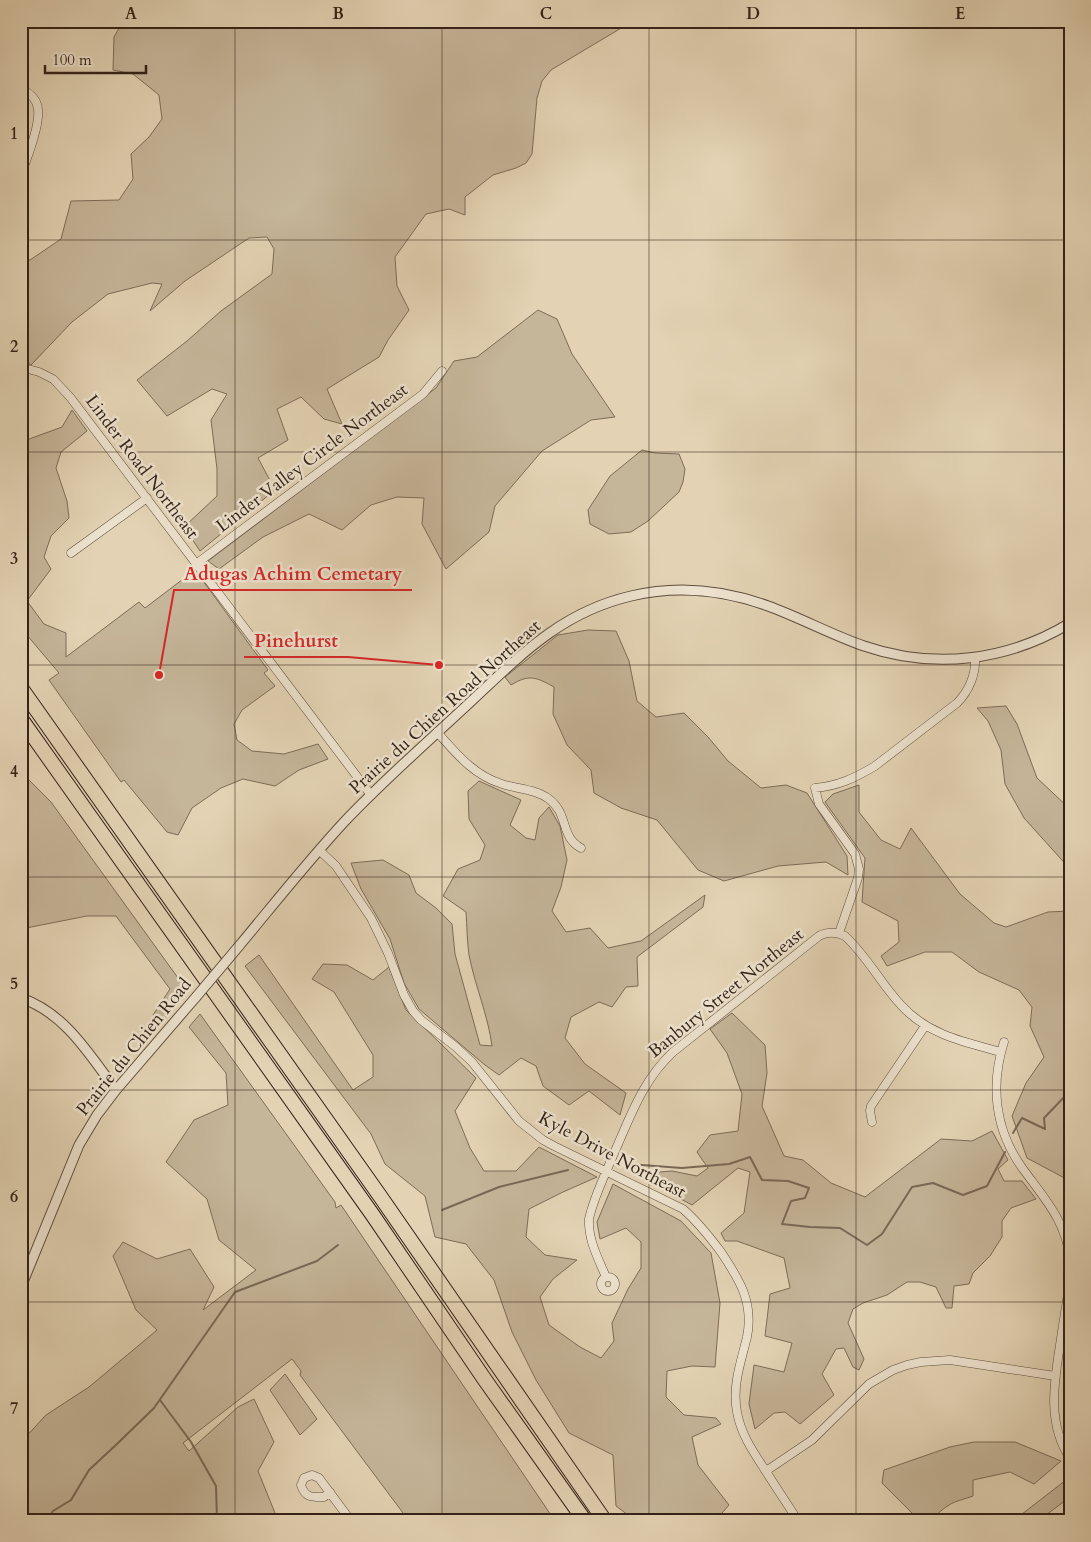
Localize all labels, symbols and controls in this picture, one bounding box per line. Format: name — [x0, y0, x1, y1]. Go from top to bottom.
text: A — [125, 3, 137, 25]
text: B — [332, 3, 344, 25]
text: C — [540, 3, 552, 25]
text: D — [746, 3, 760, 25]
text: E — [955, 3, 965, 25]
scale bar — [45, 42, 146, 74]
text: 100 m — [52, 50, 92, 70]
text: 1 — [10, 123, 18, 145]
text: 2 — [10, 336, 18, 358]
street label: Linder Valley Circle Northeast — [211, 377, 413, 538]
street label: Linder Road Northeast — [79, 390, 205, 544]
text: 3 — [10, 548, 18, 570]
callout: Adugas Achim Cemetary — [174, 556, 412, 590]
text: Adugas Achim Cemetary — [184, 561, 403, 587]
street label: Prairie du Chien Road Northeast — [344, 614, 547, 800]
callout: Pinehurst — [244, 623, 348, 657]
text: Pinehurst — [254, 628, 338, 654]
text: 4 — [10, 761, 18, 783]
street label: Banbury Street Northeast — [643, 922, 809, 1064]
text: 5 — [10, 973, 18, 995]
street label: Prairie du Chien Road — [71, 973, 198, 1121]
street label: Kyle Drive Northeast — [534, 1106, 690, 1205]
text: 6 — [10, 1186, 18, 1208]
text: 7 — [10, 1398, 18, 1420]

